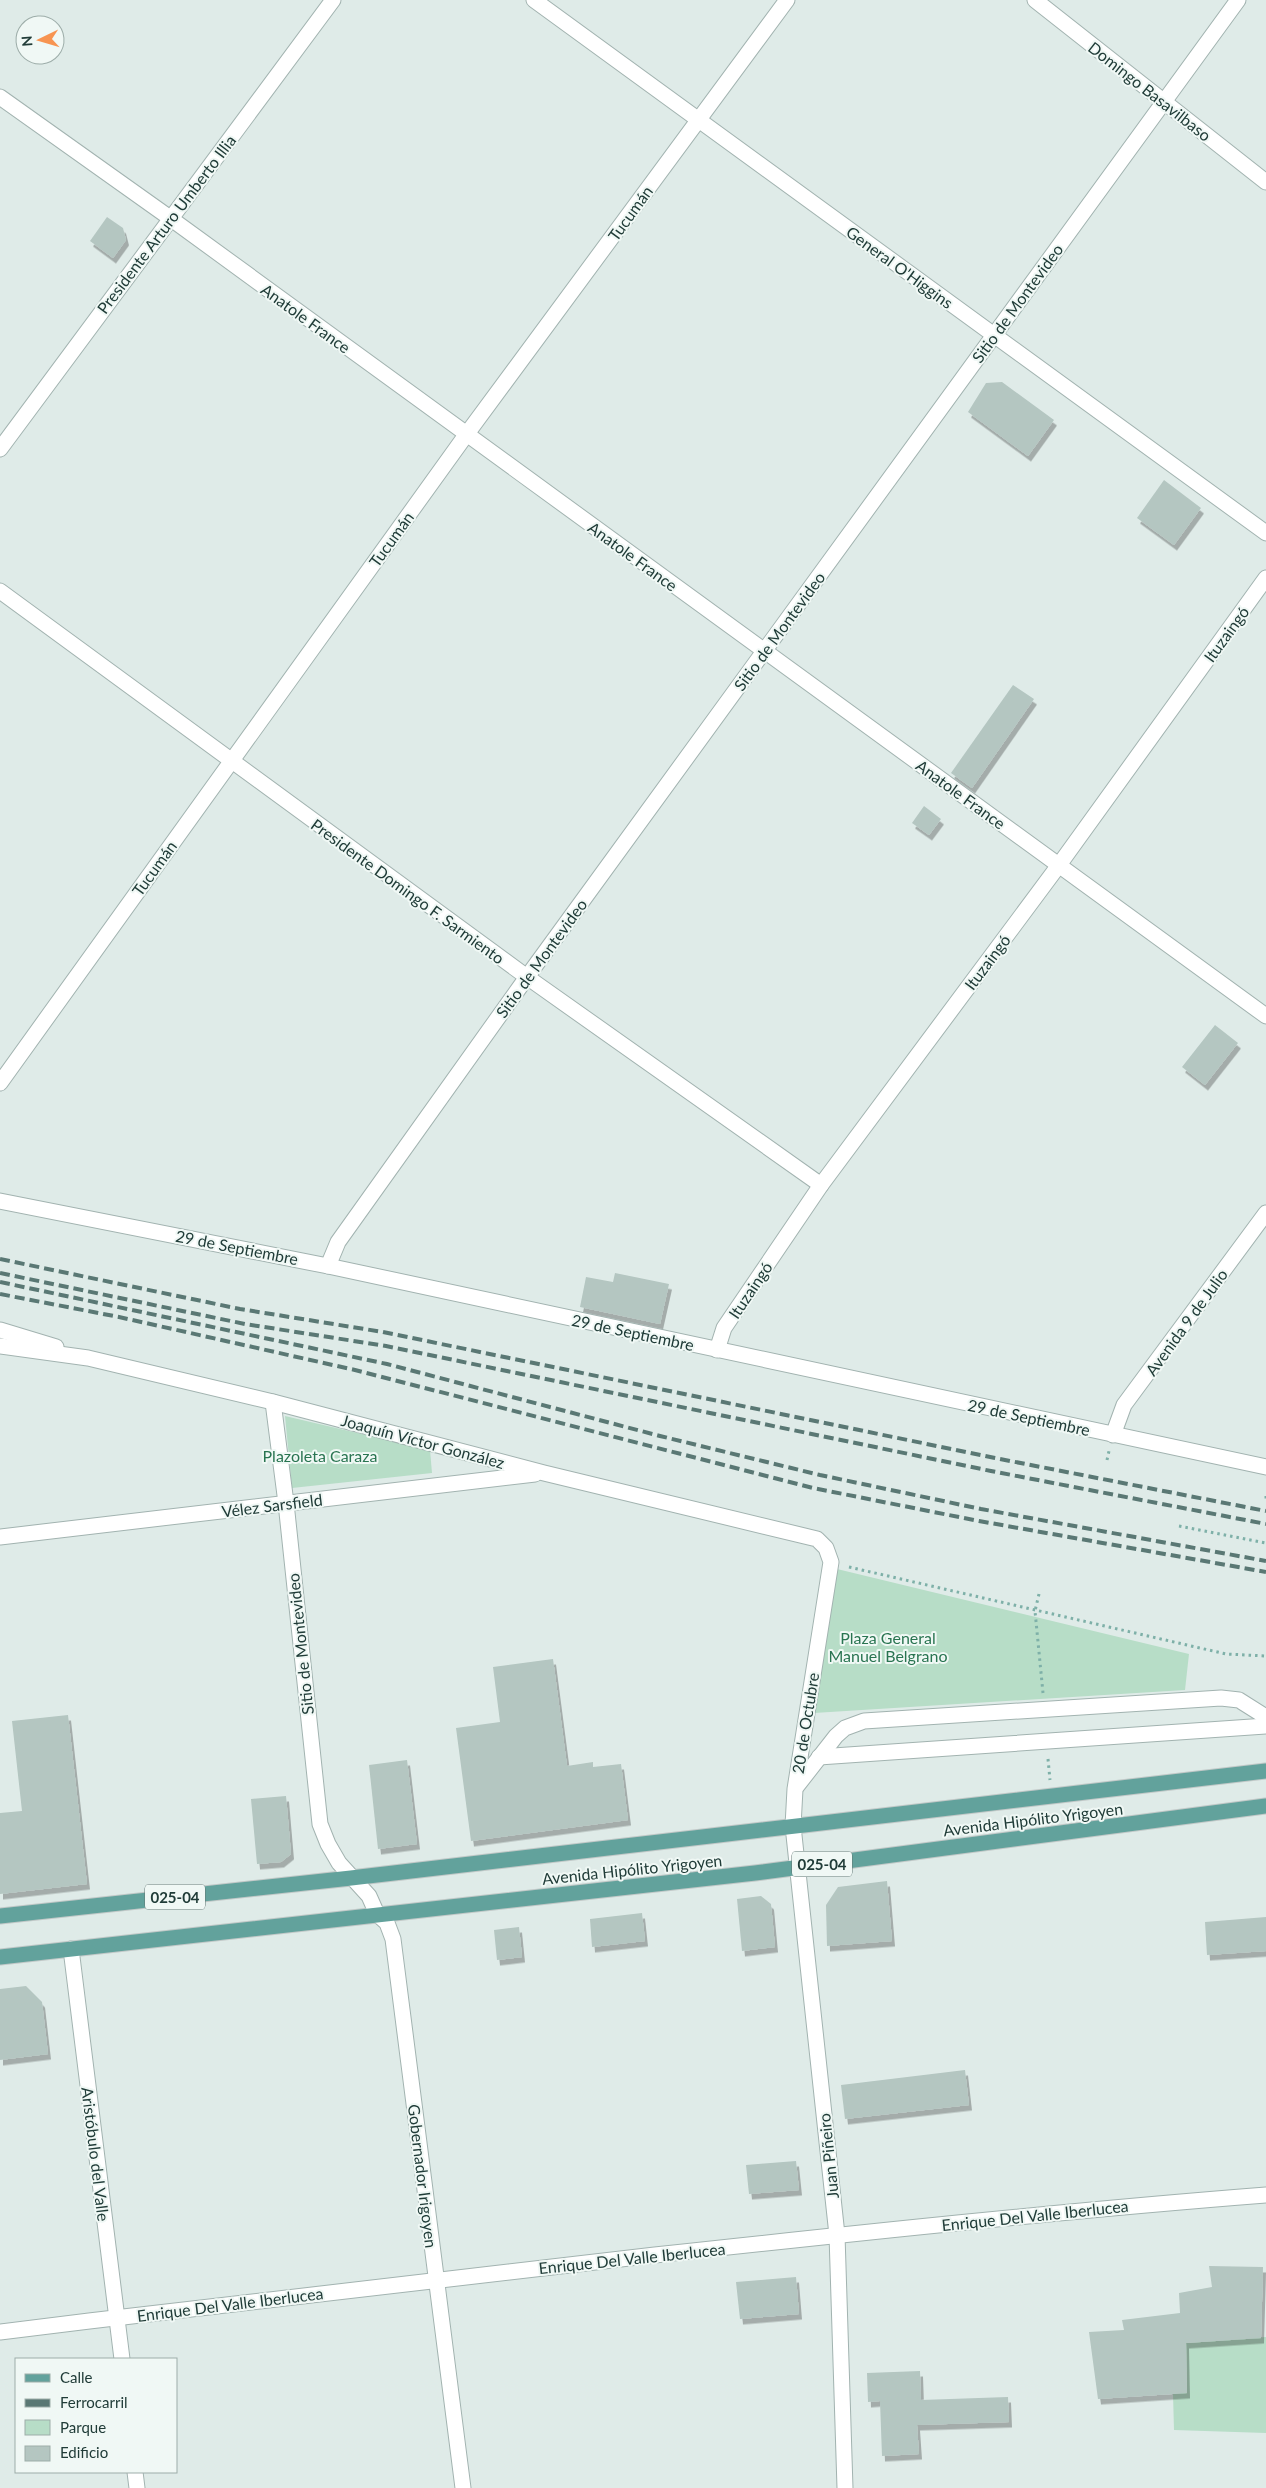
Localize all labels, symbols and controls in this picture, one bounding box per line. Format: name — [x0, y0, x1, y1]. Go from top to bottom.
north arrow — [15, 15, 65, 65]
text: N — [18, 35, 35, 47]
street label: Domingo Basavilbaso — [1085, 37, 1215, 145]
street label: Presidente Arturo Umberto Illia — [93, 131, 239, 317]
street label: Tucumán — [604, 182, 656, 244]
street label: General O'Higgins — [843, 222, 957, 312]
street label: Sitio de Montevideo — [968, 240, 1066, 366]
street label: Anatole France — [258, 279, 354, 357]
street label: Tucumán — [365, 508, 417, 570]
street label: Anatole France — [585, 517, 681, 595]
street label: Sitio de Montevideo — [730, 568, 828, 694]
street label: Ituzaingó — [1199, 602, 1253, 666]
street label: Anatole France — [913, 755, 1009, 833]
street label: Presidente Domingo F. Sarmiento — [308, 815, 508, 967]
street label: Tucumán — [128, 837, 180, 899]
street label: Sitio de Montevideo — [492, 895, 590, 1021]
street label: Ituzaingó — [960, 931, 1014, 993]
street label: 29 de Septiembre — [174, 1226, 300, 1268]
street label: Ituzaingó — [724, 1258, 776, 1322]
street label: Avenida 9 de Julio — [1141, 1265, 1231, 1379]
street label: 29 de Septiembre — [570, 1310, 696, 1354]
street label: 29 de Septiembre — [966, 1395, 1092, 1439]
street label: Joaquín Víctor González — [339, 1410, 507, 1472]
park label: Plazoleta Caraza — [263, 1446, 377, 1465]
street label: Vélez Sarsfield — [221, 1489, 323, 1521]
street label: Sitio de Montevideo — [283, 1572, 317, 1716]
park label: Plaza General Manuel Belgrano — [828, 1628, 948, 1665]
street label: 20 de Octubre — [788, 1671, 822, 1775]
street label: Avenida Hipólito Yrigoyen — [942, 1799, 1124, 1839]
street label: Avenida Hipólito Yrigoyen — [541, 1850, 723, 1888]
road number: 025-04 — [792, 1852, 852, 1876]
road number: 025-04 — [145, 1884, 205, 1910]
street label: Aristóbulo del Valle — [78, 2086, 114, 2222]
street label: Gobernador Irigoyen — [405, 2103, 441, 2249]
street label: Juan Piñeiro — [814, 2112, 842, 2200]
street label: Enrique Del Valle Iberlucea — [941, 2196, 1129, 2234]
street label: Enrique Del Valle Iberlucea — [538, 2239, 726, 2277]
street label: Enrique Del Valle Iberlucea — [136, 2283, 324, 2325]
legend — [15, 2358, 178, 2473]
text: Calle — [60, 2368, 93, 2386]
text: Ferrocarril — [60, 2393, 128, 2411]
text: Parque — [60, 2418, 106, 2436]
text: Edificio — [60, 2443, 108, 2461]

